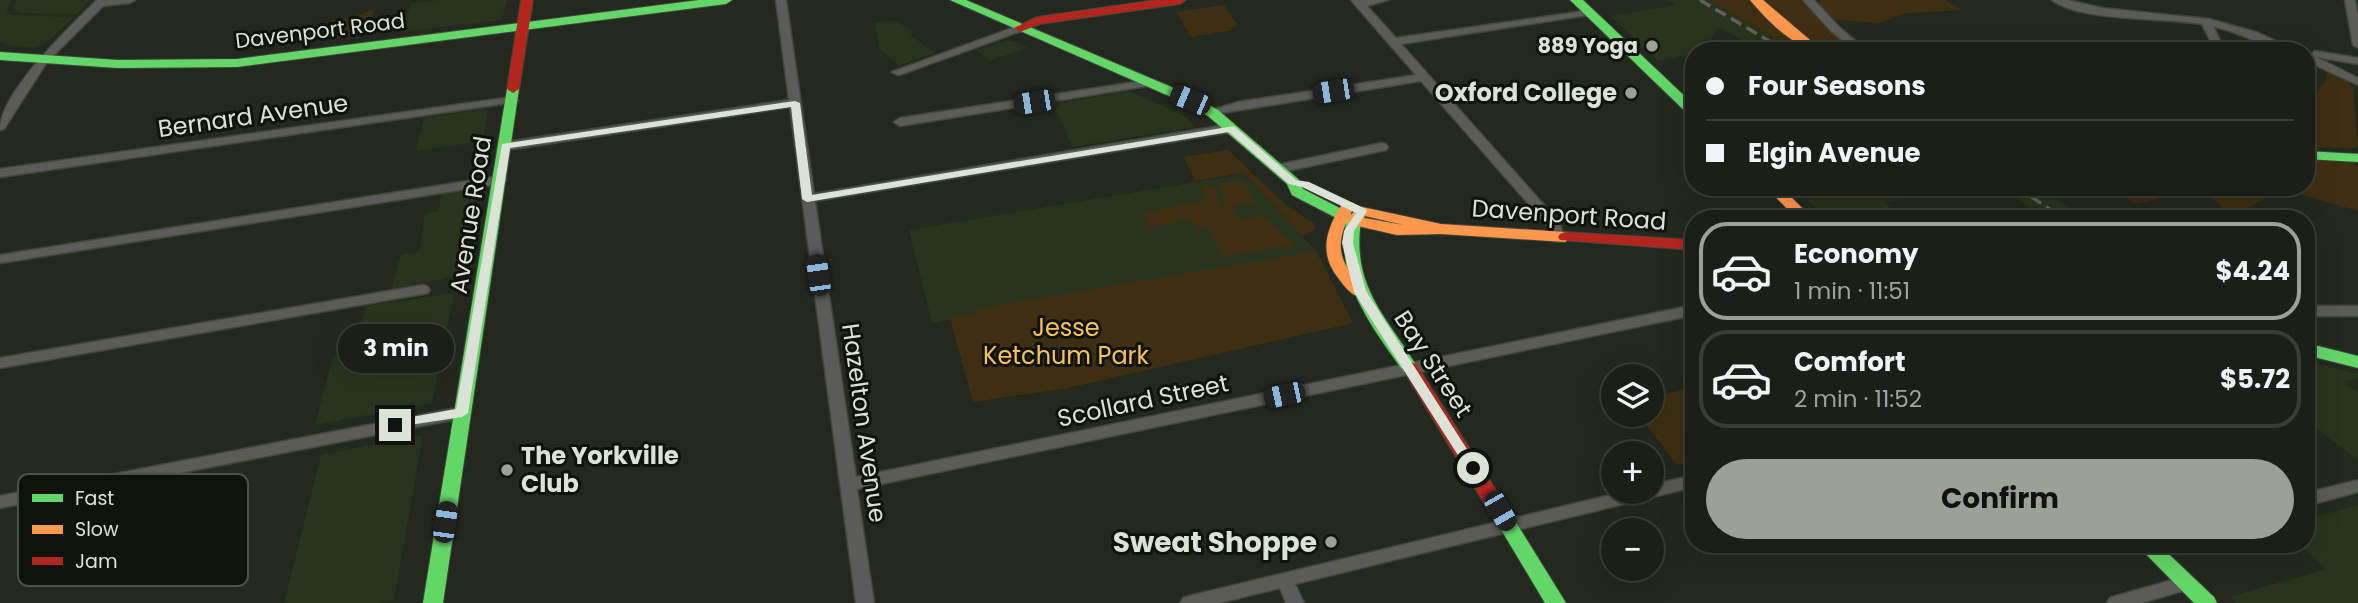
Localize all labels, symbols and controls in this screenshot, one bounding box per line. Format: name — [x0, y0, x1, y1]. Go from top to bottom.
street label: Davenport Road — [234, 6, 406, 55]
place label: 889 Yoga — [1537, 31, 1638, 60]
marker: 889 Yoga — [1644, 38, 1660, 54]
text: Four Seasons — [1748, 68, 1926, 104]
place label: Oxford College — [1435, 76, 1617, 109]
car — [1311, 77, 1356, 105]
car — [1167, 82, 1214, 118]
marker: Oxford College — [1623, 85, 1639, 101]
street label: Bernard Avenue — [156, 86, 350, 145]
car — [1012, 88, 1057, 116]
street label: Avenue Road — [442, 134, 499, 296]
text: Elgin Avenue — [1748, 135, 1921, 171]
street label: Davenport Road — [1471, 191, 1667, 238]
text: Economy — [1794, 236, 1918, 272]
icon: car — [1710, 240, 1773, 303]
car — [805, 253, 832, 297]
text: $4.24 — [2216, 253, 2290, 289]
text: 1 min · 11:51 — [1794, 275, 1910, 307]
street label: Bay Street — [1387, 304, 1480, 424]
park label: Jesse Ketchum Park — [983, 311, 1150, 372]
street label: Hazelton Avenue — [834, 321, 895, 525]
callout: 3 min — [337, 324, 453, 372]
text: 3 min — [363, 332, 429, 364]
text: Comfort — [1794, 344, 1906, 380]
icon: car — [1710, 348, 1773, 411]
text: $5.72 — [2220, 361, 2290, 397]
map controls — [1601, 364, 1664, 581]
button: layers — [1601, 364, 1664, 427]
street label: Scollard Street — [1054, 366, 1231, 435]
car — [1262, 380, 1307, 410]
text: 2 min · 11:52 — [1794, 383, 1922, 415]
route end — [379, 409, 411, 441]
place label: The Yorkville Club — [521, 439, 679, 500]
button: + — [1601, 441, 1664, 504]
route start — [1457, 452, 1489, 484]
button: Confirm — [1706, 459, 2294, 539]
marker: The Yorkville Club — [499, 462, 515, 478]
legend — [18, 474, 248, 586]
text: Fast — [75, 485, 114, 512]
car — [1481, 488, 1520, 534]
car — [432, 500, 459, 544]
text: Slow — [75, 516, 119, 543]
button: − — [1601, 518, 1664, 581]
place label: Sweat Shoppe — [1113, 523, 1317, 562]
marker: Sweat Shoppe — [1323, 534, 1339, 550]
text: Jam — [75, 548, 117, 575]

